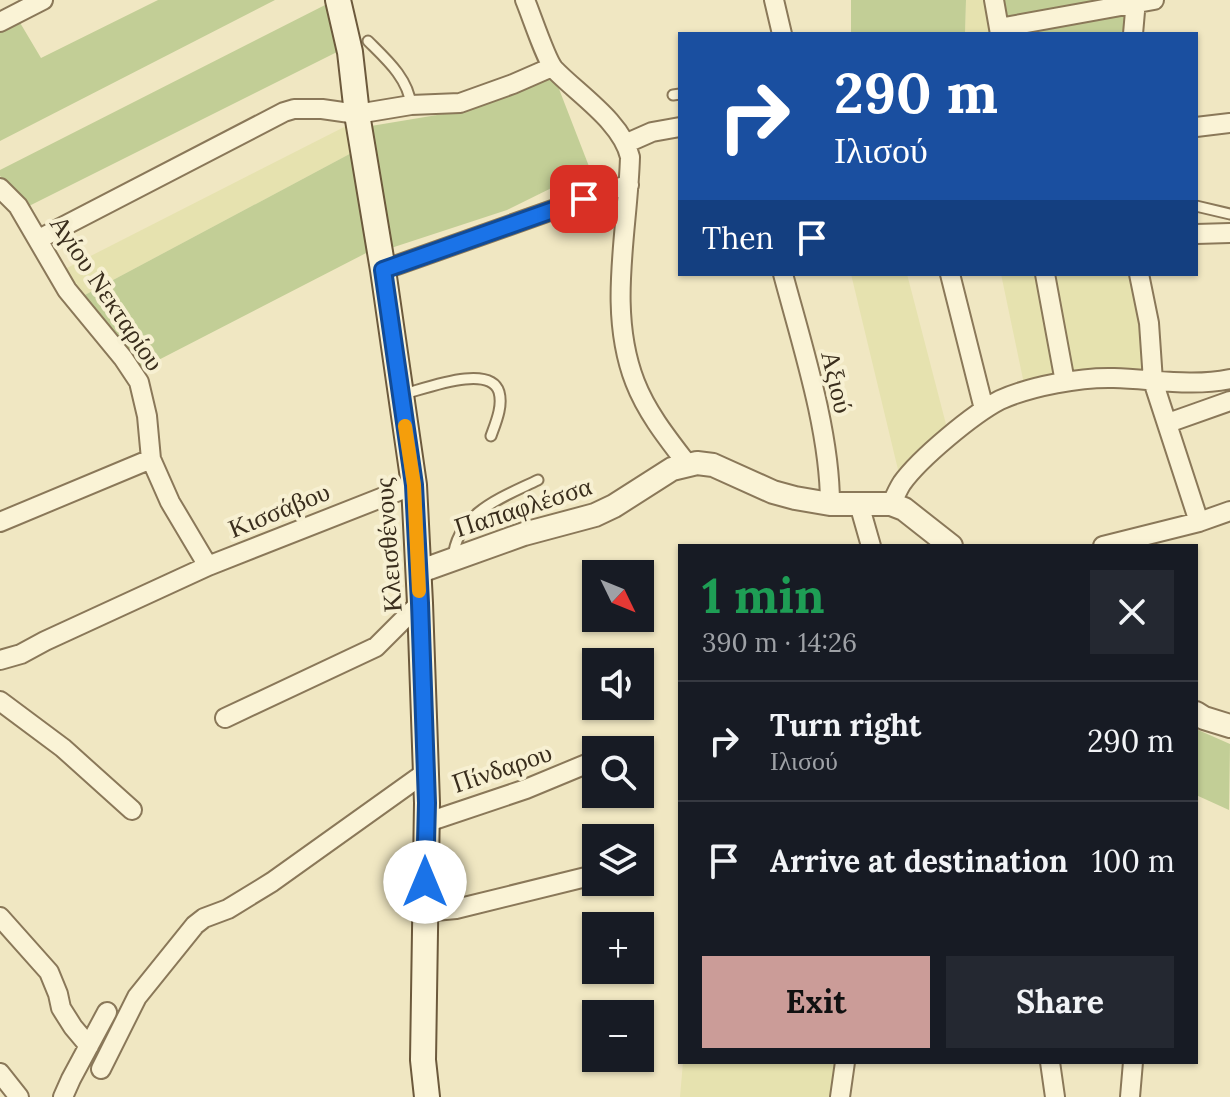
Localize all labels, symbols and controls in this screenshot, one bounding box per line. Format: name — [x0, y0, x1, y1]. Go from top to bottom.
text: 290 m — [834, 57, 998, 128]
icon: right — [702, 64, 806, 168]
text: Ιλισού — [834, 127, 928, 173]
pin — [550, 165, 618, 233]
icon: arrive — [562, 177, 606, 221]
street label: Αγίου Νεκταρίου — [43, 209, 172, 377]
icon: arrive — [790, 216, 834, 260]
text: Then — [702, 219, 774, 257]
street label: Αξιού — [814, 347, 861, 416]
street label: Παπαφλέσσα — [450, 469, 596, 544]
street label: Κισσάβου — [223, 474, 334, 545]
street label: Κλεισθένους — [366, 476, 409, 613]
north arrow — [582, 560, 654, 632]
map controls — [582, 560, 654, 1072]
text: 1 min — [702, 565, 825, 626]
button: close — [1090, 570, 1174, 654]
text: 390 m · 14:26 — [702, 626, 857, 659]
button: sound — [582, 648, 654, 720]
text: Turn right — [770, 706, 921, 744]
icon: right — [702, 719, 746, 763]
text: 290 m — [1087, 722, 1174, 760]
street label: Πίνδαρου — [448, 735, 556, 800]
button: search — [582, 736, 654, 808]
text: Ιλισού — [770, 744, 838, 777]
button: layers — [582, 824, 654, 896]
icon: arrive — [702, 839, 746, 883]
position arrow — [383, 840, 467, 924]
text: Arrive at destination — [770, 842, 1068, 880]
text: 100 m — [1092, 842, 1175, 880]
button: + — [582, 912, 654, 984]
button: Exit — [702, 956, 930, 1048]
button: Share — [946, 956, 1174, 1048]
button: − — [582, 1000, 654, 1072]

